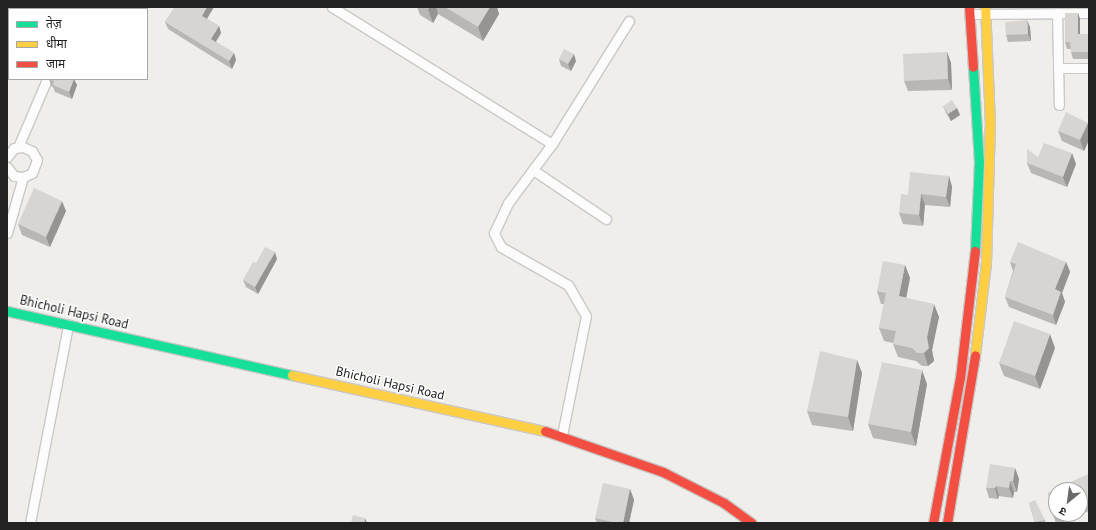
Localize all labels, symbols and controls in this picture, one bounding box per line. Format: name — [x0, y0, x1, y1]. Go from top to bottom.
legend — [8, 8, 148, 80]
text: तेज़ — [46, 16, 62, 31]
text: धीमा — [46, 36, 67, 51]
text: जाम — [46, 56, 65, 71]
street label: Bhicholi Hapsi Road — [18, 293, 130, 333]
street label: Bhicholi Hapsi Road — [334, 364, 446, 404]
north arrow — [1048, 482, 1088, 522]
text: उ — [1056, 504, 1069, 519]

